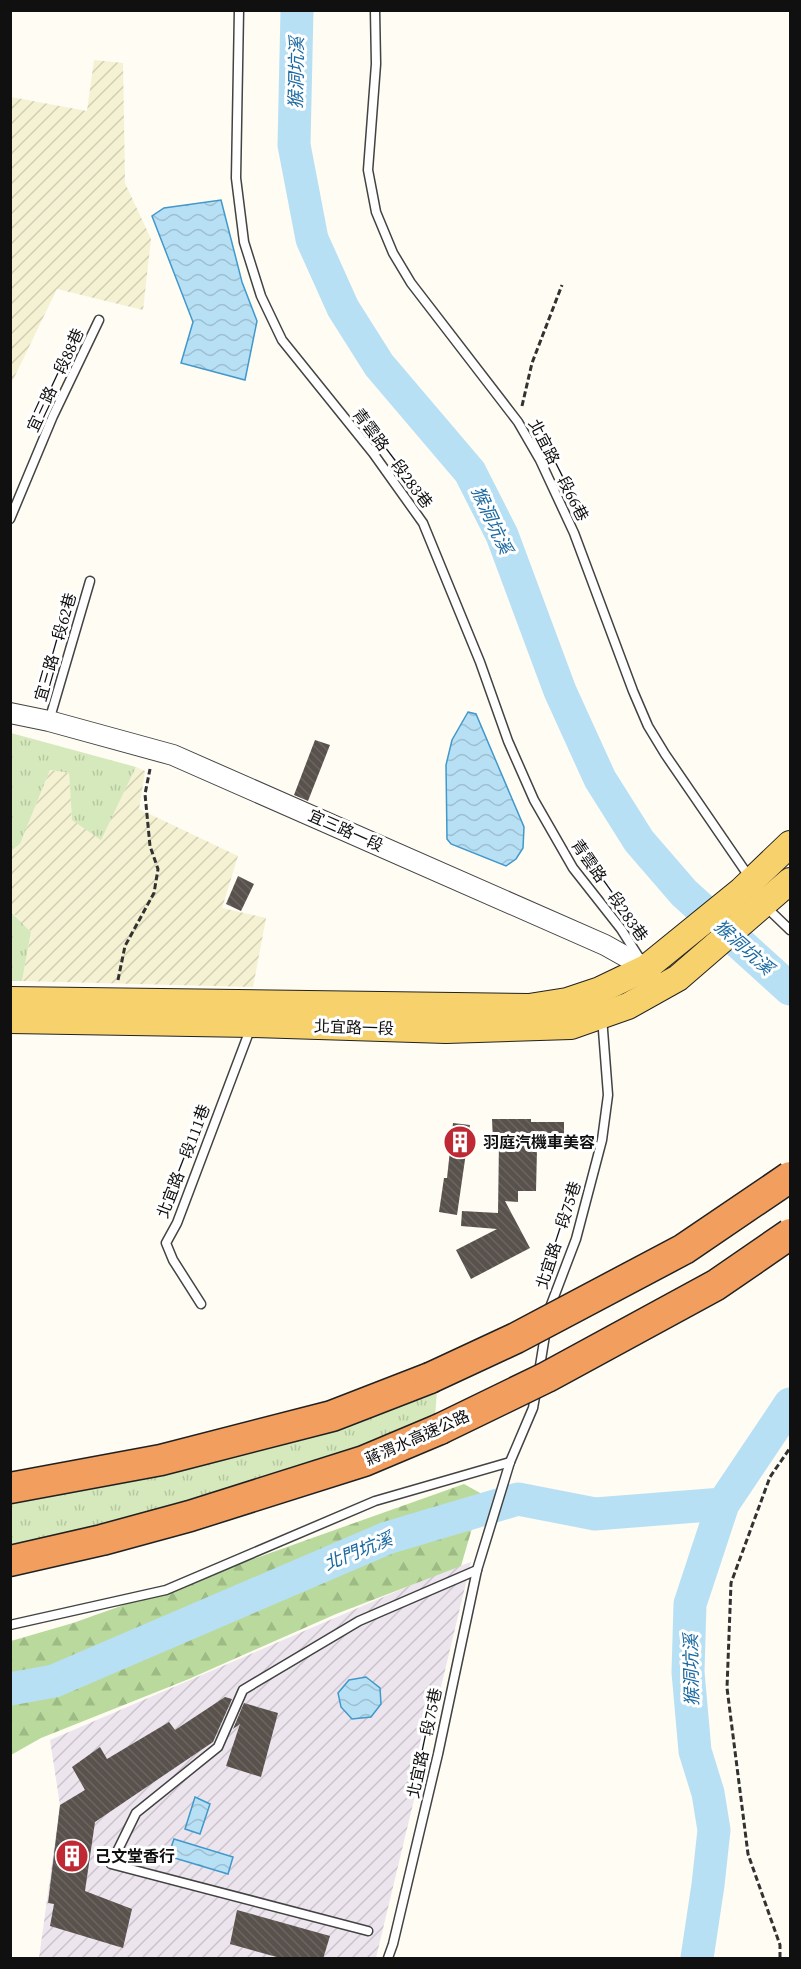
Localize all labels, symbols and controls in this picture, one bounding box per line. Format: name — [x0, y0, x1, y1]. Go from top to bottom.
water label: 猴洞坑溪 — [283, 34, 309, 109]
street label: 宜三路一段88巷 — [21, 325, 89, 435]
street label: 青雲路一段283巷 — [348, 403, 438, 513]
street label: 北宜路一段66巷 — [524, 415, 594, 525]
water label: 猴洞坑溪 — [465, 482, 520, 561]
street label: 宜三路一段62巷 — [29, 590, 81, 704]
street label: 宜三路一段 — [305, 804, 387, 856]
street label: 青雲路一段283巷 — [567, 835, 653, 945]
water label: 猴洞坑溪 — [709, 914, 781, 982]
street label: 北宜路一段 — [314, 1015, 394, 1039]
street label: 北宜路一段111巷 — [151, 1101, 215, 1221]
building icon: 羽庭汽機車美容 — [442, 1124, 478, 1160]
place label: 羽庭汽機車美容 — [483, 1131, 595, 1153]
street label: 北宜路一段75巷 — [530, 1178, 586, 1292]
street label: 蔣渭水高速公路 — [361, 1404, 473, 1470]
water label: 北門坑溪 — [320, 1525, 399, 1576]
water label: 猴洞坑溪 — [678, 1631, 704, 1706]
street label: 北宜路一段75巷 — [402, 1686, 446, 1800]
building icon: 己文堂香行 — [54, 1838, 90, 1874]
place label: 己文堂香行 — [95, 1845, 175, 1867]

